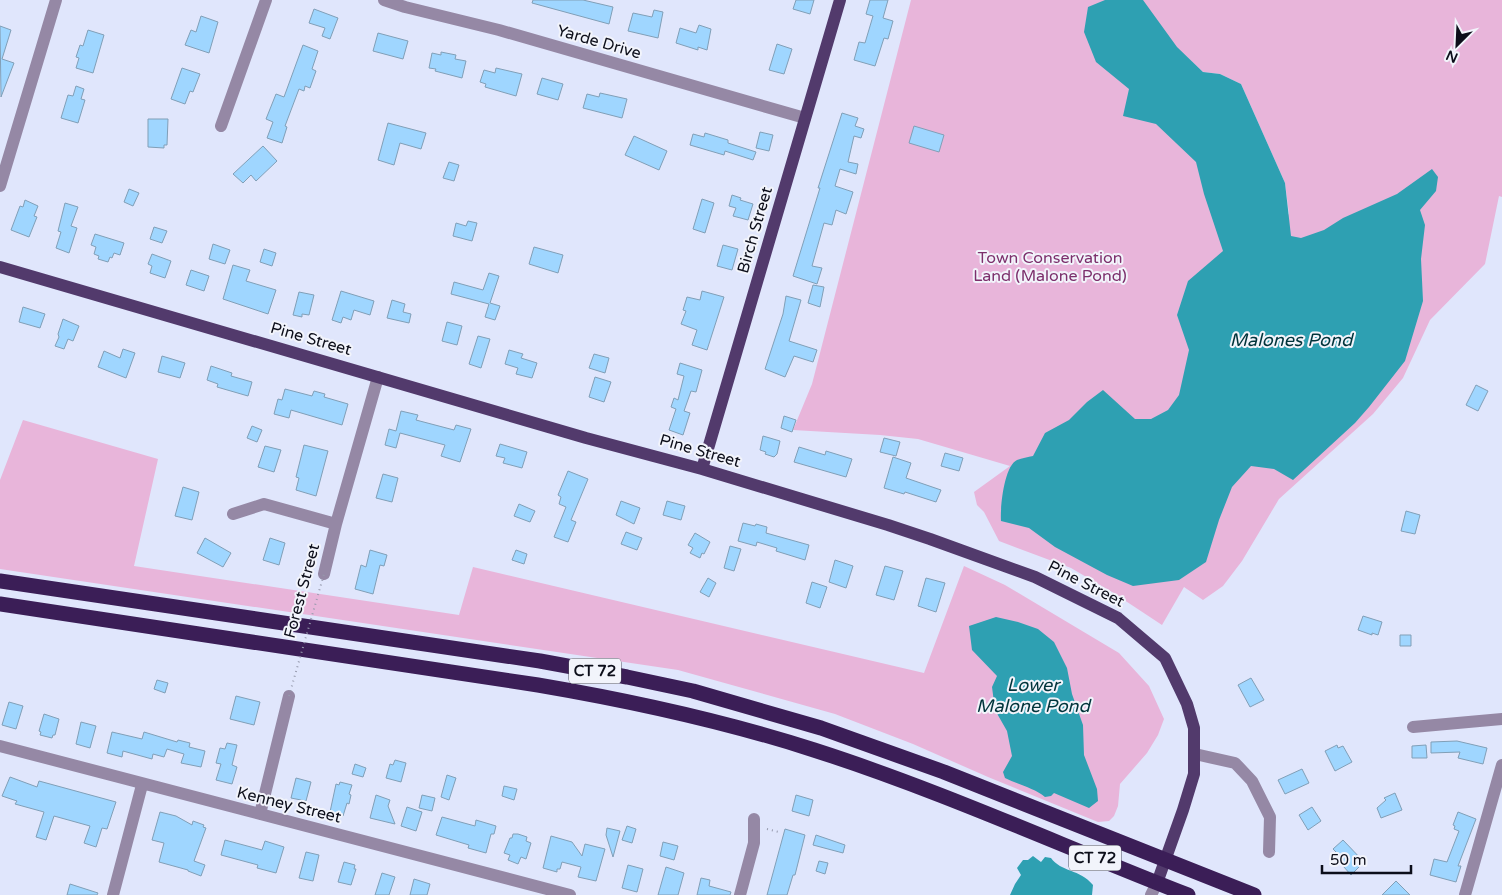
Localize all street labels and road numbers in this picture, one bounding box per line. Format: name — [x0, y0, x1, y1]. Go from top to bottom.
street label: Yarde Drive — [555, 20, 643, 64]
street label: Birch Street — [733, 184, 777, 276]
street label: Pine Street — [268, 318, 354, 360]
street label: Pine Street — [657, 430, 743, 472]
street label: Forest Street — [280, 541, 324, 641]
street label: Pine Street — [1044, 556, 1128, 612]
road number: CT 72 — [569, 658, 621, 684]
street label: Kenney Street — [235, 782, 343, 828]
road number: CT 72 — [1069, 846, 1121, 870]

